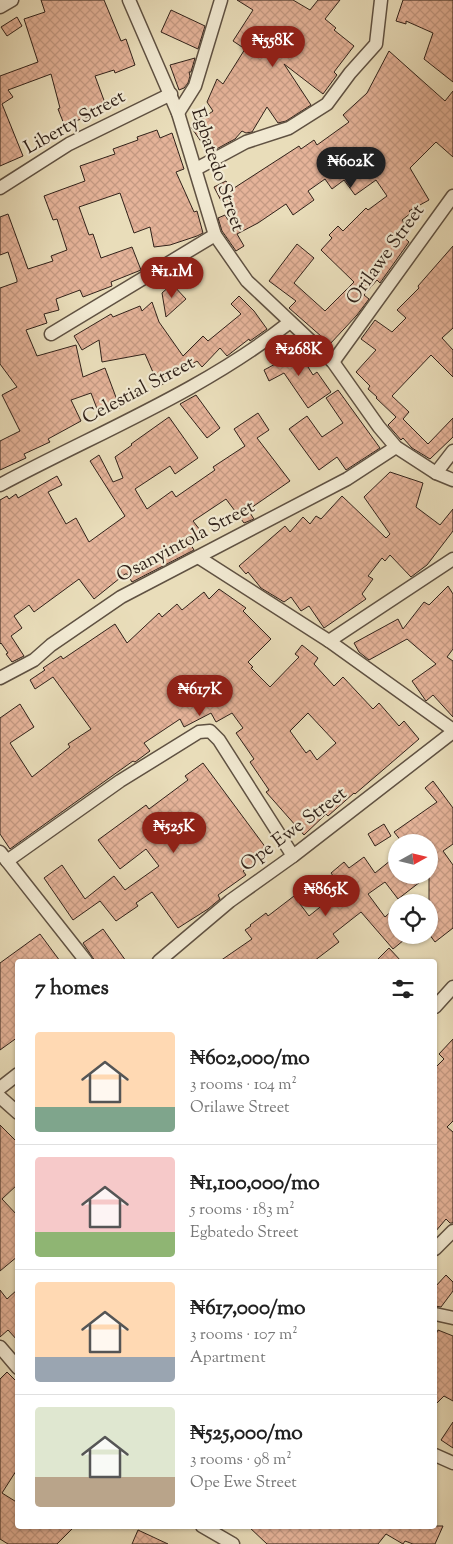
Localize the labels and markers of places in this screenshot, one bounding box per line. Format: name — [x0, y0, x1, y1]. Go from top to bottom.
pin: ₦558K — [238, 26, 308, 68]
pin: ₦602K — [316, 146, 386, 189]
pin: ₦1.1M — [137, 256, 207, 299]
pin: ₦268K — [264, 334, 334, 377]
pin: ₦617K — [165, 674, 235, 717]
pin: ₦525K — [139, 812, 209, 854]
pin: ₦865K — [291, 874, 361, 917]

